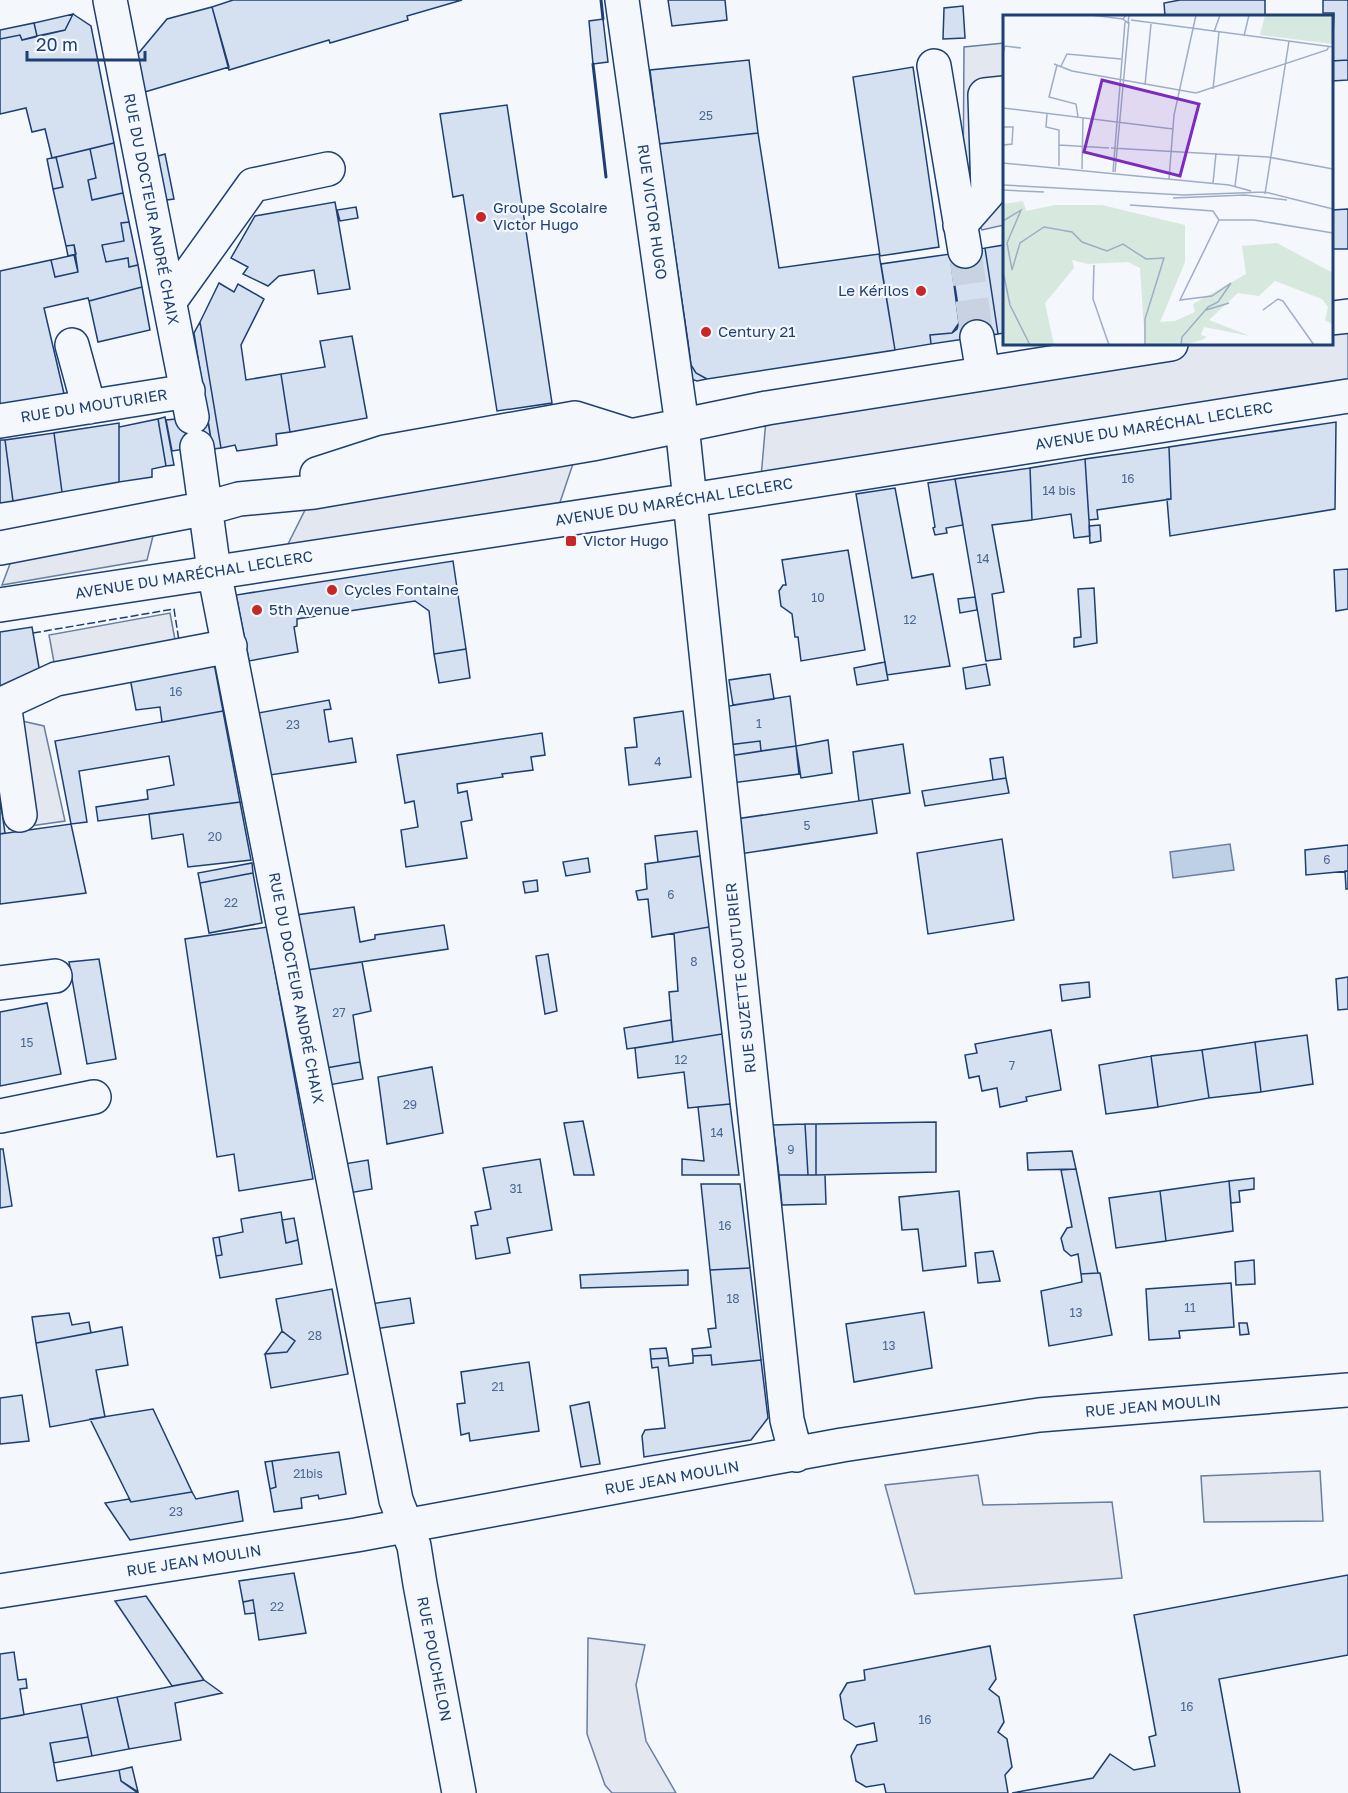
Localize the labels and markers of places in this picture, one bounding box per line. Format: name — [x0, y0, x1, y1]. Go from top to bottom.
place label: Groupe Scolaire Victor Hugo — [493, 198, 608, 233]
marker: Groupe Scolaire Victor Hugo — [474, 210, 488, 224]
place label: Le Kérilos — [838, 281, 909, 299]
marker: Le Kérilos — [914, 284, 928, 298]
place label: Century 21 — [718, 322, 795, 340]
marker: Century 21 — [699, 325, 713, 339]
place label: Victor Hugo — [583, 531, 669, 549]
marker: Victor Hugo — [564, 534, 578, 548]
place label: Cycles Fontaine — [344, 580, 459, 598]
marker: Cycles Fontaine — [325, 583, 339, 597]
place label: 5th Avenue — [269, 600, 350, 618]
marker: 5th Avenue — [250, 603, 264, 617]

